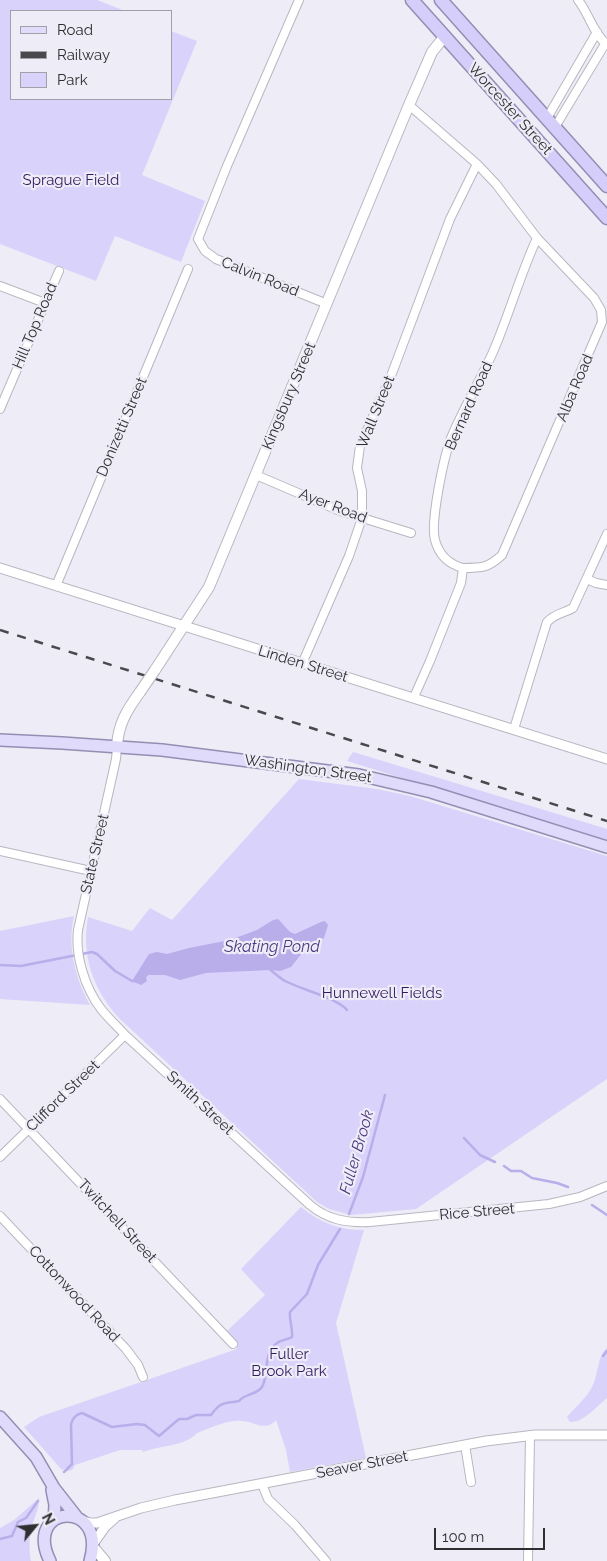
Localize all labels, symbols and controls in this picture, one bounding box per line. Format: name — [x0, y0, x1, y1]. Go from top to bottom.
legend — [10, 10, 172, 100]
text: Road — [57, 21, 93, 39]
text: Railway — [57, 46, 110, 64]
street label: Worcester Street — [464, 59, 556, 159]
text: Park — [57, 71, 88, 89]
park label: Sprague Field — [23, 171, 119, 189]
street label: Calvin Road — [219, 253, 301, 301]
street label: Hill Top Road — [9, 280, 61, 372]
street label: Kingsbury Street — [258, 339, 320, 453]
street label: Alba Road — [553, 352, 597, 424]
street label: Bernard Road — [441, 359, 497, 453]
street label: Wall Street — [353, 373, 399, 451]
street label: Donizetti Street — [93, 375, 151, 479]
street label: Ayer Road — [296, 485, 370, 527]
street label: Linden Street — [256, 642, 350, 686]
street label: Washington Street — [243, 751, 373, 787]
street label: State Street — [77, 812, 113, 896]
water label: Skating Pond — [224, 937, 320, 957]
park label: Hunnewell Fields — [322, 984, 442, 1002]
street label: Clifford Street — [23, 1057, 103, 1135]
street label: Smith Street — [163, 1067, 237, 1139]
water label: Fuller Brook — [336, 1108, 378, 1196]
street label: Twitchell Street — [74, 1175, 160, 1267]
street label: Rice Street — [439, 1200, 515, 1224]
street label: Cottonwood Road — [25, 1242, 123, 1346]
park label: Fuller Brook Park — [251, 1345, 327, 1380]
street label: Seaver Street — [315, 1447, 409, 1483]
north arrow — [10, 1501, 60, 1551]
text: N — [39, 1510, 58, 1527]
scale bar — [437, 1518, 548, 1550]
text: 100 m — [442, 1528, 484, 1546]

